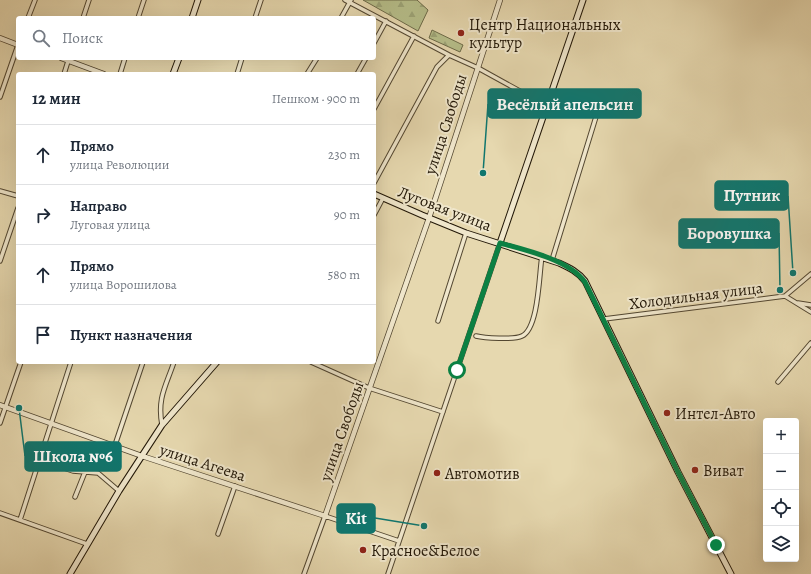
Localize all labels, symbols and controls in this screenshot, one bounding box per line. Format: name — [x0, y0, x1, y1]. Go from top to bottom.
place label: Центр Национальных культур — [469, 14, 621, 54]
search box — [16, 16, 376, 60]
icon: search — [30, 27, 52, 49]
text: Поиск — [62, 28, 103, 48]
marker: Центр Национальных культур — [456, 28, 466, 38]
street label: улица Свободы — [419, 71, 473, 178]
text: 12 мин — [32, 87, 81, 110]
callout: Весёлый апельсин — [488, 89, 641, 118]
text: Пешком · 900 m — [272, 90, 360, 107]
text: Весёлый апельсин — [497, 93, 633, 116]
text: Прямо — [70, 136, 114, 156]
icon: ahead — [32, 144, 54, 166]
text: 230 m — [328, 146, 360, 163]
text: улица Революции — [70, 156, 169, 173]
street label: Луговая улица — [395, 181, 495, 237]
callout: Путник — [715, 181, 788, 210]
text: Путник — [723, 184, 781, 207]
text: Направо — [70, 196, 127, 216]
icon: right — [32, 204, 54, 226]
text: 90 m — [334, 206, 360, 223]
text: Луговая улица — [70, 216, 150, 233]
callout: Боровушка — [679, 219, 779, 248]
text: Боровушка — [687, 222, 772, 245]
text: Прямо — [70, 256, 114, 276]
icon: ahead — [32, 264, 54, 286]
text: 580 m — [328, 266, 360, 283]
text: улица Ворошилова — [70, 276, 177, 293]
street label: Холодильная улица — [628, 277, 765, 315]
icon: arrive — [32, 324, 54, 346]
text: Пункт назначения — [70, 325, 192, 345]
route start — [448, 361, 466, 379]
street label: улица Свободы — [314, 378, 369, 485]
place label: Интел-Авто — [675, 403, 756, 425]
marker: Интел-Авто — [662, 408, 672, 418]
map controls — [763, 418, 799, 562]
button: + — [763, 418, 799, 454]
street label: улица Агеева — [156, 438, 249, 487]
callout: Школа №6 — [25, 442, 121, 471]
text: Школа №6 — [33, 445, 113, 468]
button: − — [763, 454, 799, 490]
place label: Виват — [703, 460, 744, 482]
place label: Автомотив — [444, 463, 520, 485]
marker: Виват — [690, 465, 700, 475]
marker: Автомотив — [432, 468, 442, 478]
button: locate — [763, 490, 799, 526]
callout: Kit — [337, 504, 375, 533]
text: Kit — [345, 507, 367, 530]
button: layers — [763, 526, 799, 562]
route end — [707, 536, 725, 554]
place label: Красное&Белое — [371, 540, 480, 562]
marker: Красное&Белое — [358, 545, 368, 555]

